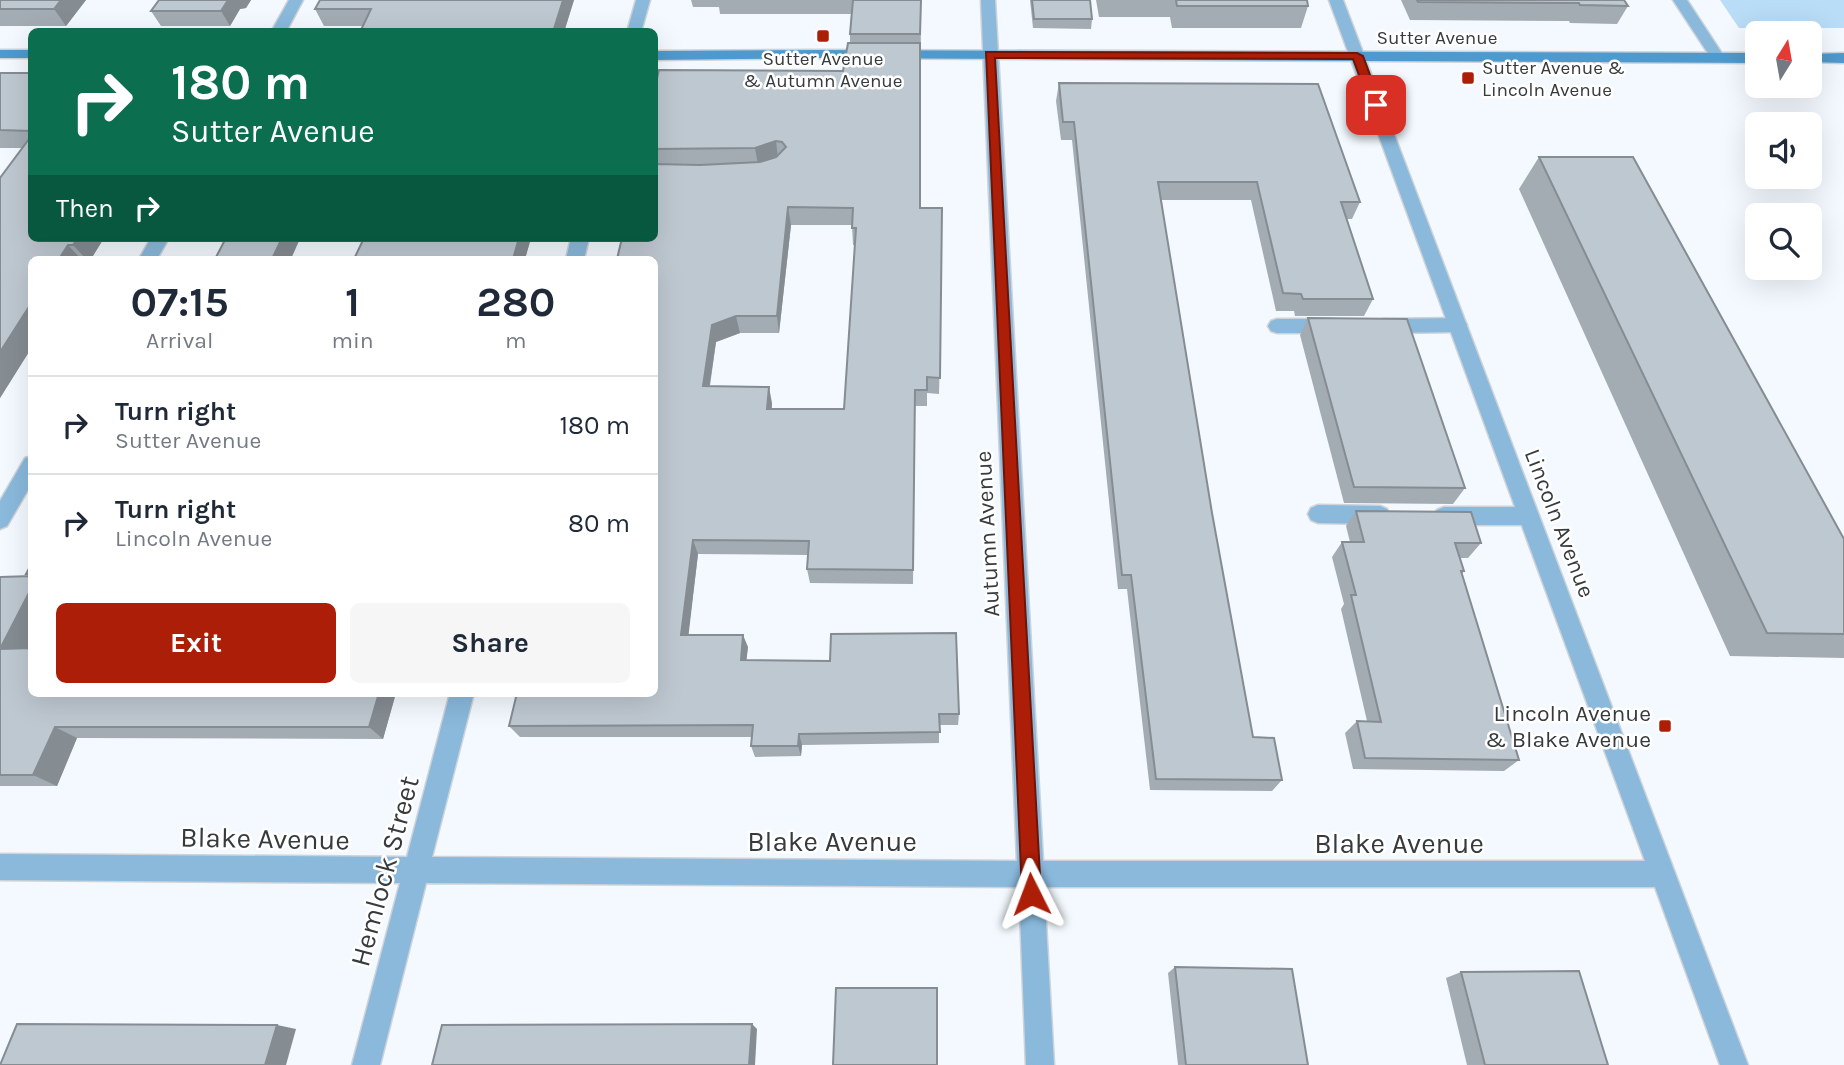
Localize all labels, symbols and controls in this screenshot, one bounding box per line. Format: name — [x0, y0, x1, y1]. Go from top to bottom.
north arrow — [1745, 21, 1822, 98]
map controls — [1745, 21, 1822, 280]
street label: Sutter Avenue — [1377, 27, 1497, 49]
marker: Sutter Avenue & Autumn Avenue — [815, 28, 831, 44]
place label: Sutter Avenue & Autumn Avenue — [743, 48, 903, 92]
text: 180 m — [171, 54, 310, 111]
icon: right — [56, 56, 147, 147]
place label: Sutter Avenue & Lincoln Avenue — [1482, 57, 1625, 101]
marker: Sutter Avenue & Lincoln Avenue — [1460, 70, 1476, 86]
pin — [1346, 75, 1406, 135]
icon: arrive — [1357, 86, 1395, 124]
button: sound — [1745, 112, 1822, 189]
text: Sutter Avenue — [171, 113, 375, 150]
icon: right — [128, 189, 166, 227]
text: Then — [56, 193, 114, 224]
button: search — [1745, 203, 1822, 280]
text: 07:15 — [131, 277, 229, 327]
text: 1 — [345, 277, 360, 327]
text: 280 — [476, 277, 555, 327]
text: Arrival — [146, 327, 213, 354]
text: min — [331, 327, 374, 354]
text: m — [505, 327, 527, 354]
text: Turn right — [115, 396, 236, 427]
icon: right — [56, 406, 94, 444]
text: 180 m — [560, 410, 630, 441]
text: Sutter Avenue — [115, 427, 261, 454]
street label: Lincoln Avenue — [1519, 445, 1600, 601]
street label: Autumn Avenue — [970, 450, 1005, 618]
text: Turn right — [115, 494, 236, 525]
icon: right — [56, 504, 94, 542]
text: 80 m — [568, 508, 630, 539]
text: Lincoln Avenue — [115, 525, 272, 552]
button: Exit — [56, 603, 336, 683]
button: Share — [350, 603, 630, 683]
place label: Lincoln Avenue & Blake Avenue — [1485, 700, 1651, 753]
marker: Lincoln Avenue & Blake Avenue — [1657, 718, 1673, 734]
street label: Hemlock Street — [343, 772, 426, 970]
street label: Blake Avenue — [180, 821, 350, 856]
street label: Blake Avenue — [747, 825, 917, 858]
street label: Blake Avenue — [1314, 827, 1484, 860]
position arrow — [994, 857, 1068, 931]

